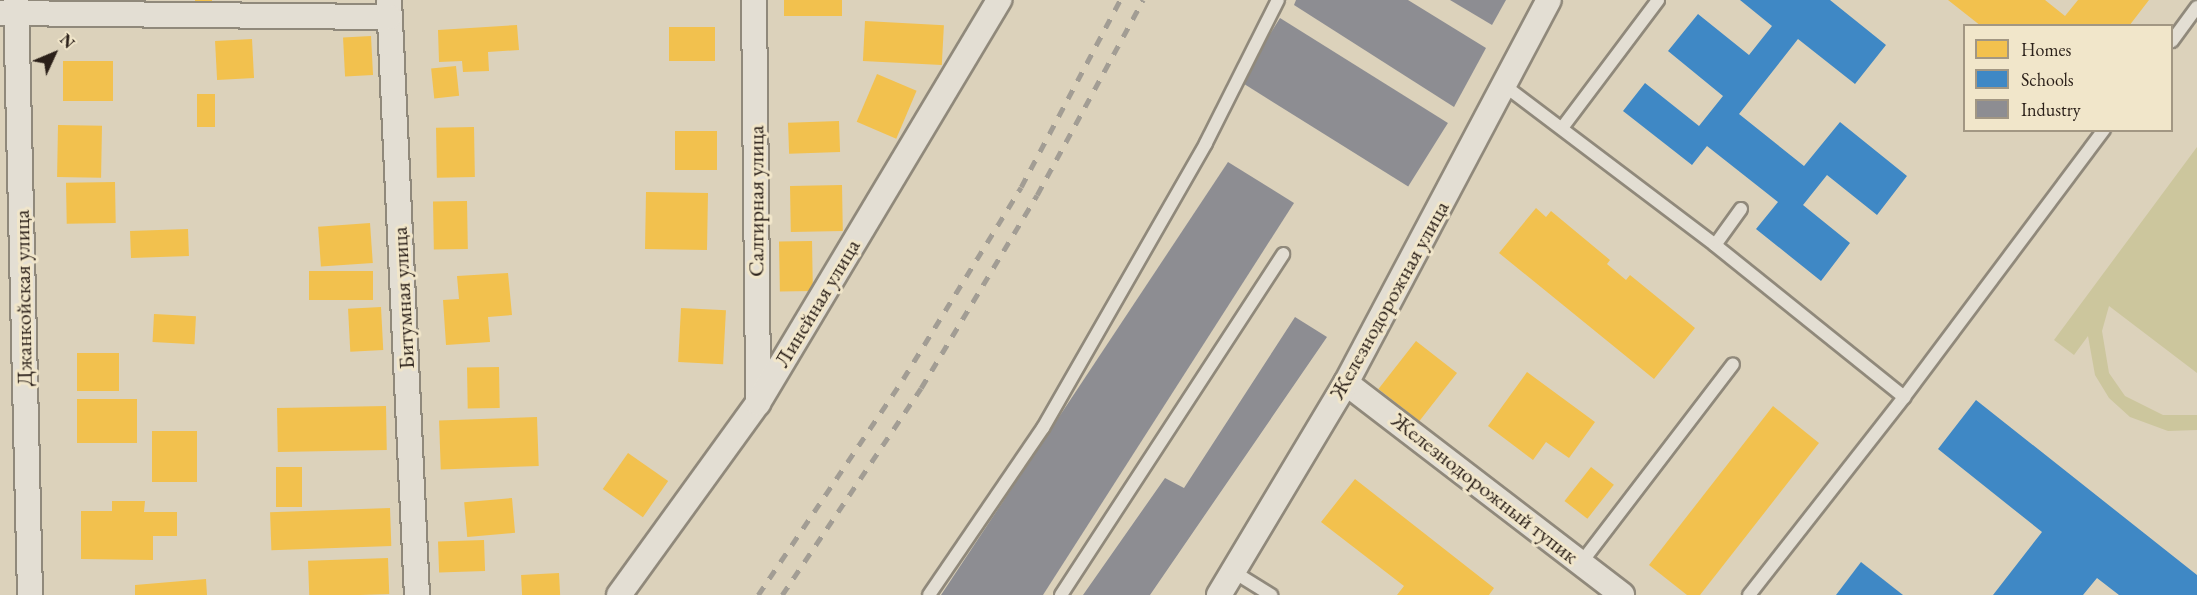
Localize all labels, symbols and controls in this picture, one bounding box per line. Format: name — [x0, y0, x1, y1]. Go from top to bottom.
north arrow — [24, 24, 84, 84]
legend — [1963, 24, 2173, 132]
text: N — [55, 29, 79, 53]
text: Homes — [2021, 38, 2071, 61]
text: Schools — [2021, 68, 2074, 91]
text: Industry — [2021, 98, 2081, 121]
street label: Салгирная улица — [743, 125, 769, 277]
street label: Железнодорожная улица — [1323, 196, 1455, 404]
street label: Джанкойская улица — [8, 209, 38, 387]
street label: Битумная улица — [386, 226, 420, 370]
street label: Линейная улица — [768, 234, 866, 372]
street label: Железнодорожный тупик — [1386, 407, 1584, 569]

